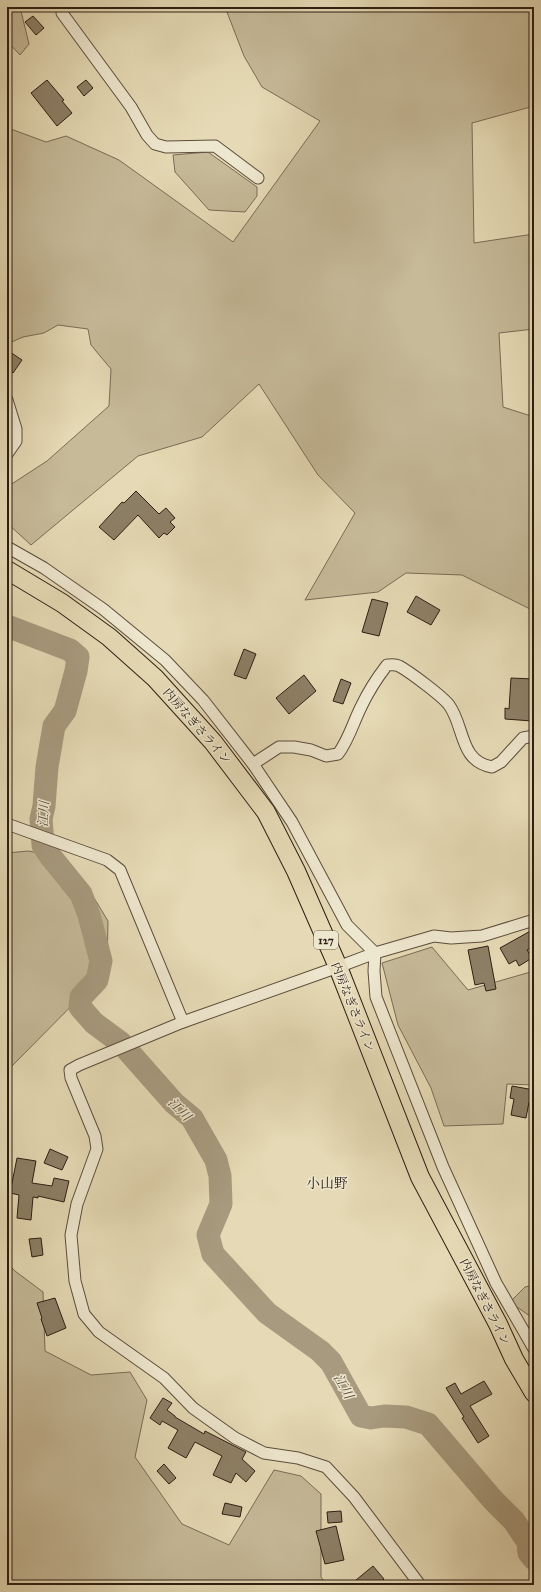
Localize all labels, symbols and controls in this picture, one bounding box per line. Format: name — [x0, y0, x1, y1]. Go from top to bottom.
street label: 内房なぎさライン — [160, 685, 234, 767]
water label: 江川 — [35, 799, 53, 827]
road number: 127 — [314, 931, 338, 949]
street label: 内房なぎさライン — [329, 960, 377, 1054]
water label: 江川 — [164, 1095, 196, 1126]
district label: 小山野 — [306, 1175, 348, 1192]
street label: 内房なぎさライン — [457, 1256, 513, 1348]
water label: 江川 — [330, 1371, 357, 1403]

